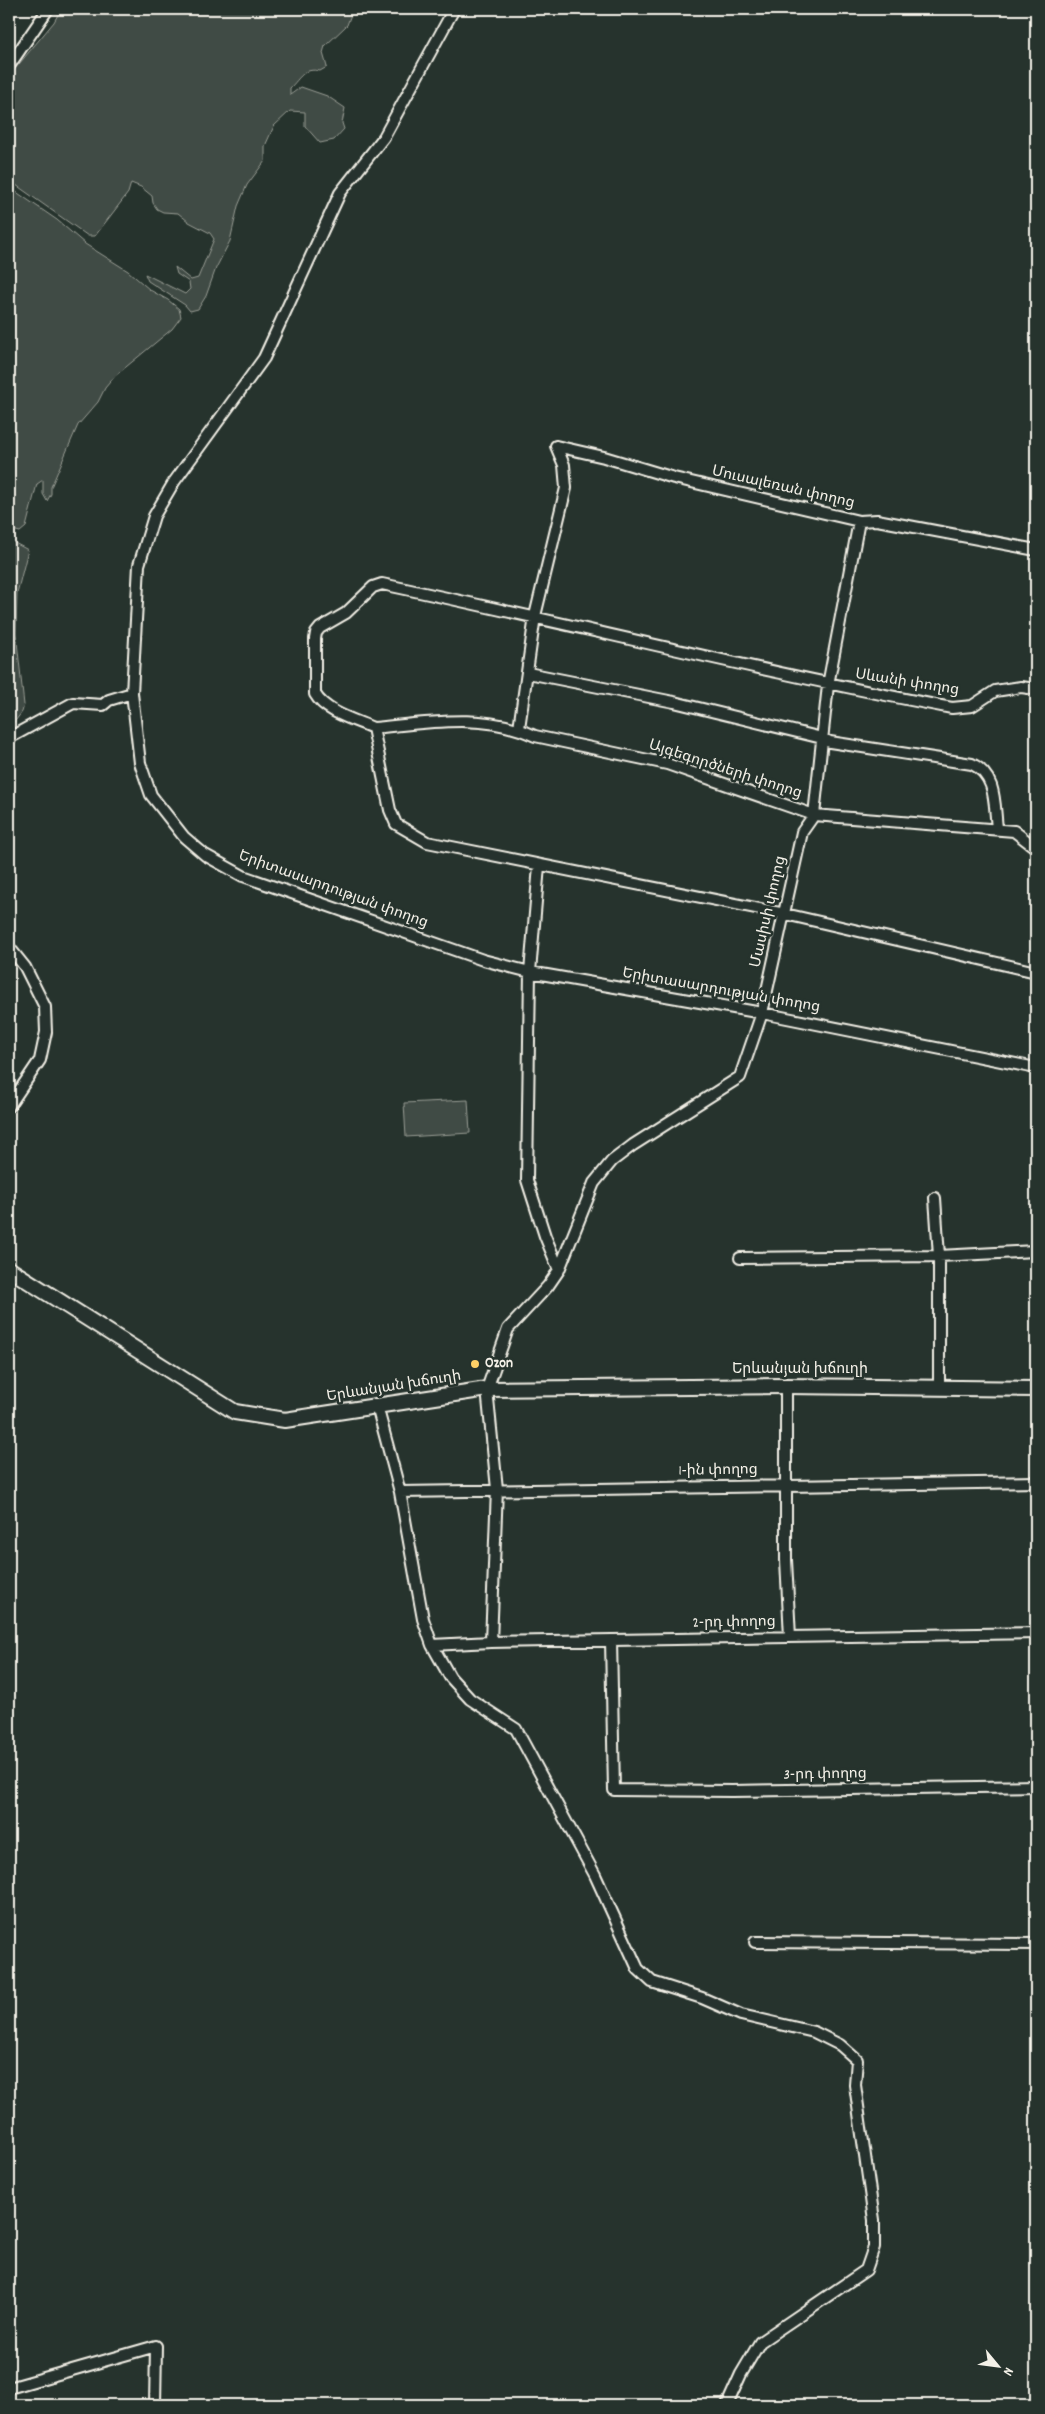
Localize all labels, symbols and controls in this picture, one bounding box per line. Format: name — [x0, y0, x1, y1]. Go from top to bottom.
street label: Մուսալեռան փողոց — [709, 461, 857, 515]
street label: Սևանի փողոց — [853, 664, 961, 702]
street label: Այգեգործների փողոց — [645, 735, 805, 805]
street label: Երիտասարդության փողոց — [235, 845, 431, 935]
street label: Մասիսի փողոց — [745, 854, 793, 970]
street label: Երիտասարդության փողոց — [620, 963, 822, 1019]
place label: Ozon — [485, 1353, 513, 1375]
marker: Ozon — [469, 1358, 481, 1370]
street label: Երևանյան խճուղի — [732, 1359, 868, 1381]
street label: Երևանյան խճուղի — [325, 1365, 463, 1409]
street label: 1-ին փողոց — [678, 1459, 758, 1483]
street label: 2-րդ փողոց — [692, 1611, 776, 1635]
street label: 3-րդ փողոց — [783, 1763, 867, 1787]
north arrow — [972, 2342, 1022, 2392]
text: N — [997, 2363, 1018, 2379]

